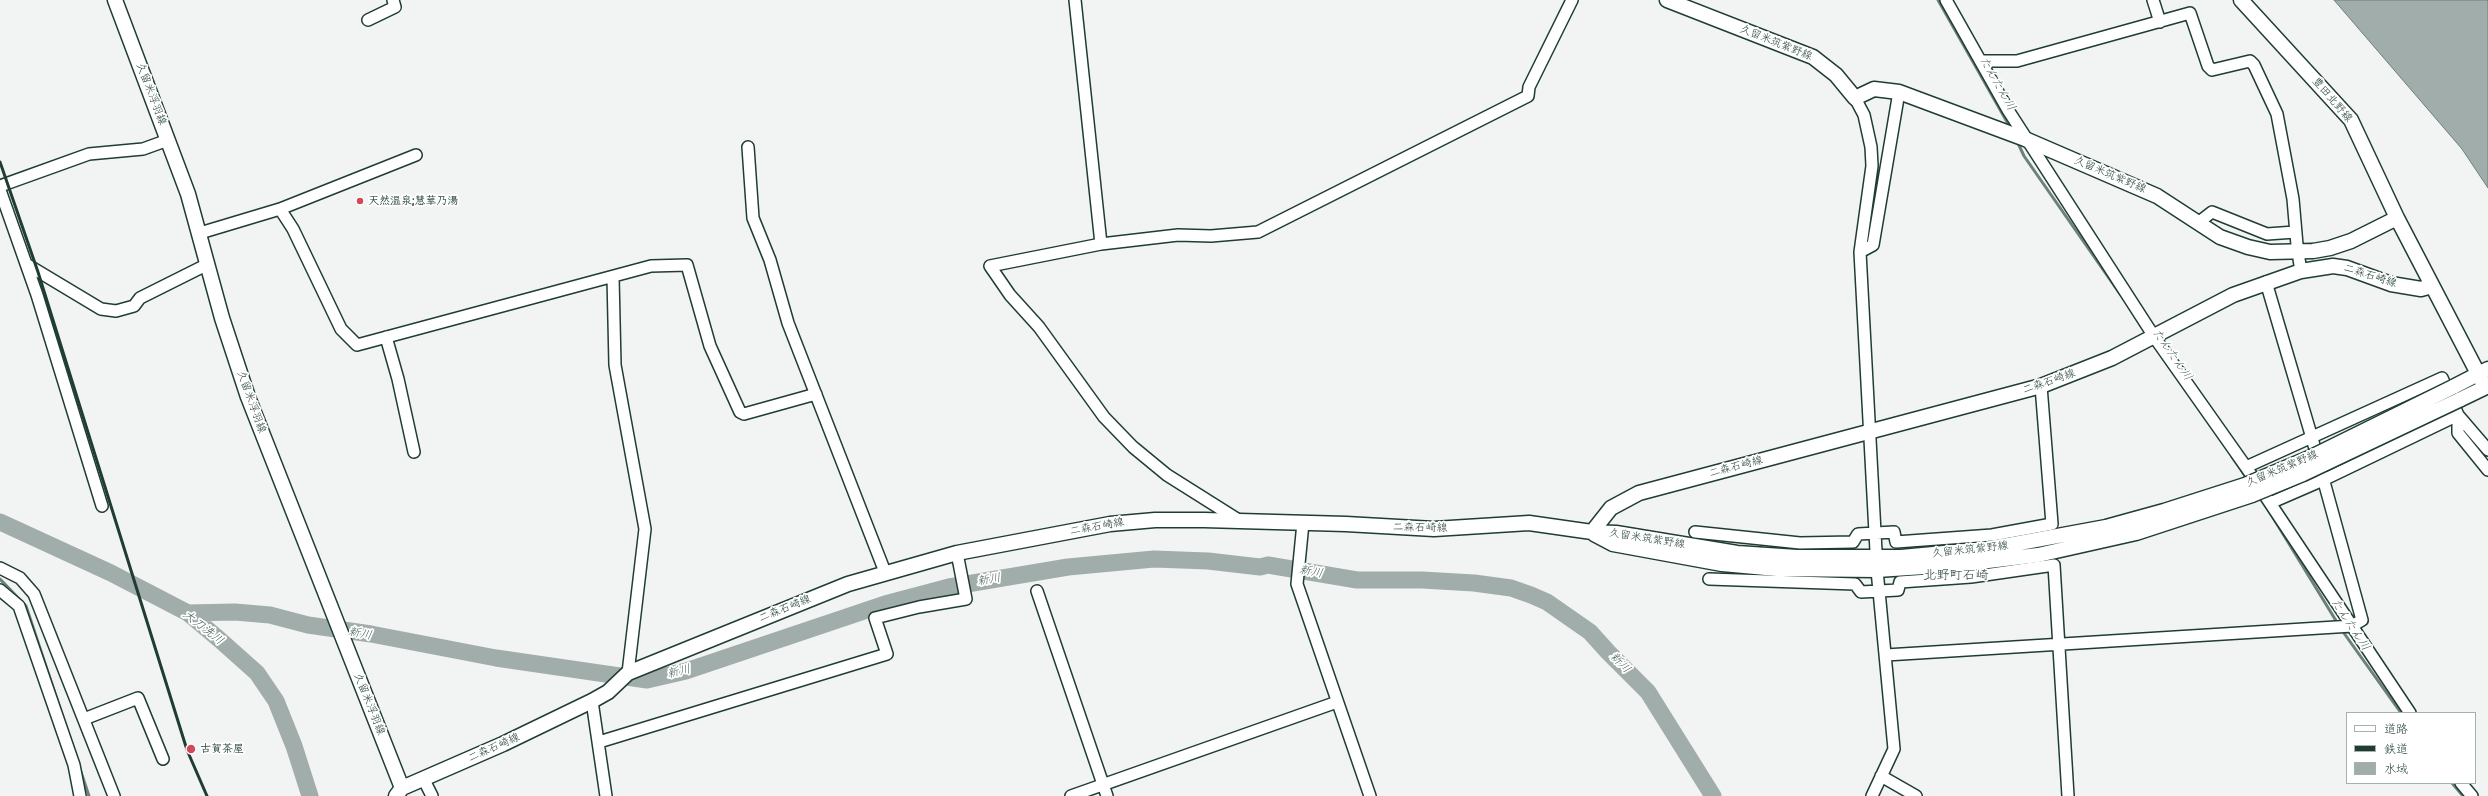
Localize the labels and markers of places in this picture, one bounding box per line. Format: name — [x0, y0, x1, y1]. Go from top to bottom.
place label: 天然温泉;慧華乃湯 — [368, 194, 458, 208]
marker: 天然温泉;慧華乃湯 — [355, 196, 365, 206]
place label: 古賀茶屋 — [200, 742, 244, 756]
marker: 古賀茶屋 — [185, 743, 197, 755]

